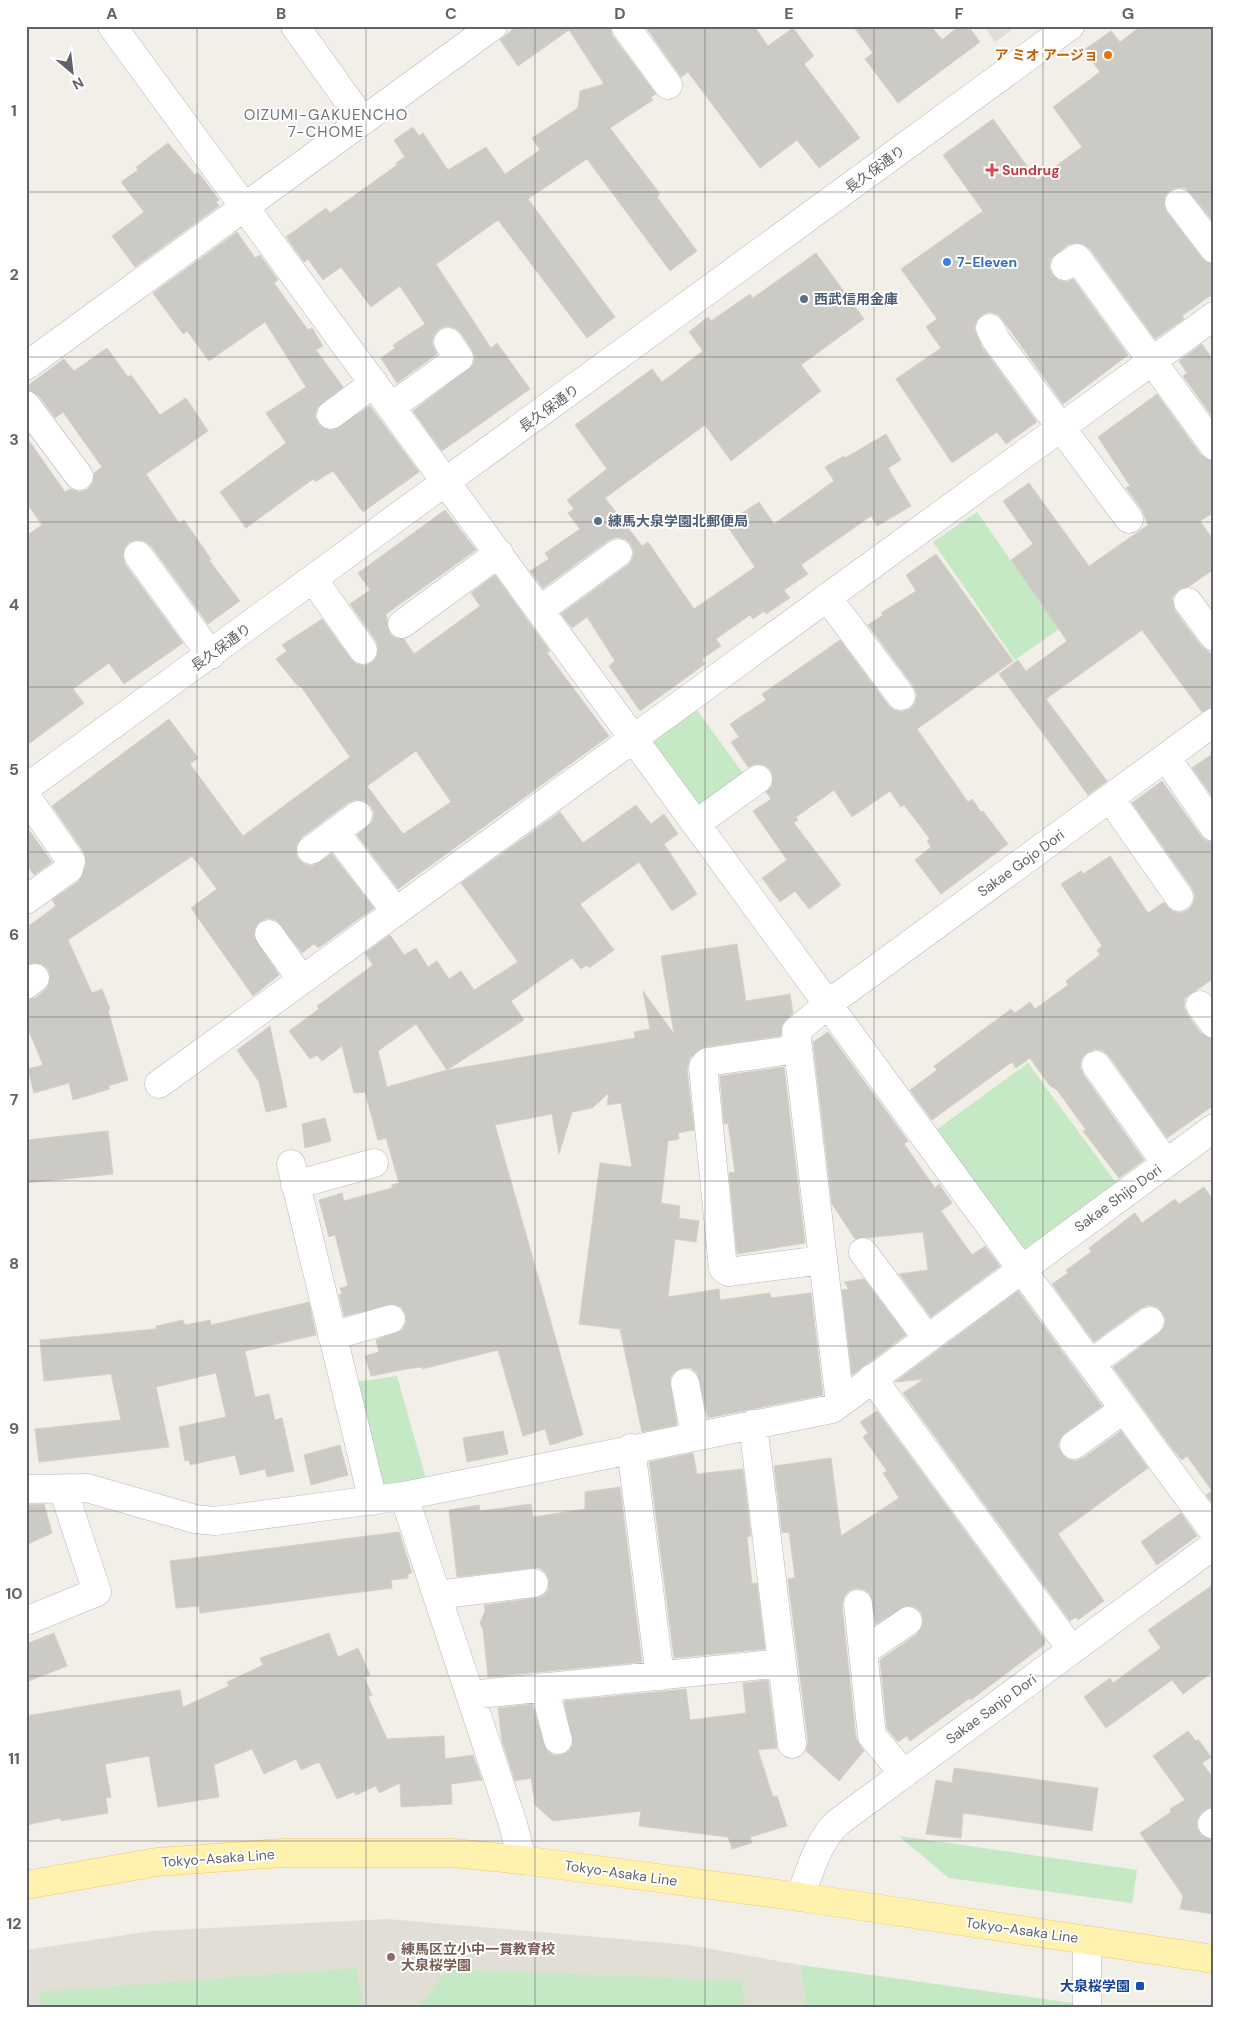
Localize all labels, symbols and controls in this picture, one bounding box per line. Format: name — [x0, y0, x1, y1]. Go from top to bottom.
text: A — [106, 3, 118, 24]
text: B — [276, 3, 286, 24]
text: C — [445, 3, 457, 24]
text: D — [614, 3, 626, 24]
text: E — [784, 3, 794, 24]
text: F — [955, 3, 964, 24]
text: G — [1122, 3, 1134, 24]
place label: ア ミオ アージョ — [995, 46, 1098, 64]
north arrow — [48, 48, 98, 98]
marker: ア ミオ アージョ — [1102, 49, 1114, 61]
text: N — [69, 73, 87, 94]
text: 1 — [11, 100, 17, 121]
district label: OIZUMI-GAKUENCHO 7-CHOME — [244, 105, 408, 142]
street label: 長久保通り — [841, 141, 909, 197]
place label: Sundrug — [1002, 161, 1060, 179]
marker: Sundrug — [986, 164, 998, 176]
place label: 7-Eleven — [957, 253, 1017, 271]
marker: 7-Eleven — [941, 256, 953, 268]
text: 2 — [9, 264, 19, 285]
place label: 西武信用金庫 — [814, 290, 898, 308]
marker: 西武信用金庫 — [798, 293, 810, 305]
street label: 長久保通り — [515, 380, 583, 436]
text: 3 — [9, 429, 19, 450]
place label: 練馬大泉学園北郵便局 — [608, 512, 748, 530]
marker: 練馬大泉学園北郵便局 — [592, 515, 604, 527]
text: 4 — [9, 594, 19, 615]
street label: 長久保通り — [187, 619, 255, 675]
text: 5 — [9, 759, 19, 780]
street label: Sakae Gojo Dori — [974, 825, 1068, 901]
text: 6 — [9, 924, 19, 945]
text: 7 — [10, 1089, 19, 1110]
street label: Sakae Shijo Dori — [1071, 1160, 1165, 1236]
text: 8 — [9, 1253, 19, 1274]
text: 9 — [9, 1418, 19, 1439]
text: 10 — [5, 1583, 23, 1604]
street label: Sakae Sanjo Dori — [942, 1670, 1040, 1748]
text: 11 — [8, 1748, 20, 1769]
street label: Tokyo-Asaka Line — [161, 1845, 275, 1871]
street label: Tokyo-Asaka Line — [564, 1856, 679, 1890]
text: 12 — [6, 1913, 22, 1934]
street label: Tokyo-Asaka Line — [965, 1913, 1080, 1947]
place label: 練馬区立小中一貫教育校 大泉桜学園 — [401, 1940, 555, 1974]
marker: 練馬区立小中一貫教育校 大泉桜学園 — [385, 1951, 397, 1963]
place label: 大泉桜学園 — [1060, 1977, 1130, 1995]
marker: 大泉桜学園 — [1134, 1980, 1146, 1992]

